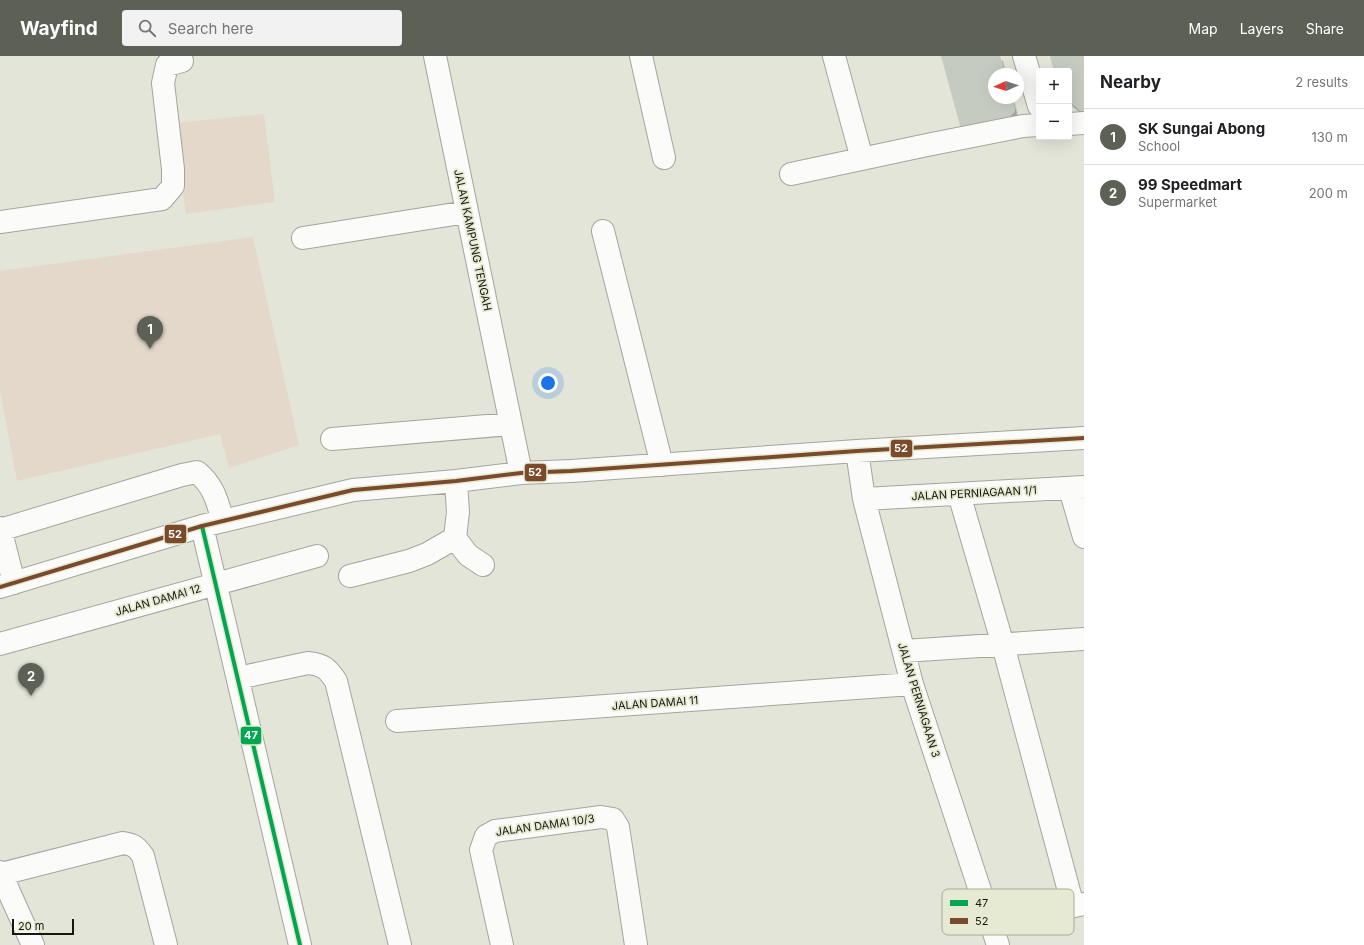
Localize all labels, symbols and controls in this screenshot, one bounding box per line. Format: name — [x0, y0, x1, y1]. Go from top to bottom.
search box — [122, 10, 402, 46]
text: Wayfind — [20, 17, 98, 40]
icon: search — [136, 17, 158, 39]
text: Search here — [168, 19, 253, 38]
text: Map — [1189, 20, 1218, 37]
text: Layers — [1240, 20, 1284, 37]
text: Share — [1306, 20, 1344, 37]
north arrow — [988, 68, 1024, 104]
map controls — [1036, 68, 1072, 140]
button: + — [1036, 68, 1072, 104]
text: Nearby — [1100, 72, 1161, 92]
text: 2 results — [1295, 74, 1348, 90]
button: − — [1036, 104, 1072, 140]
text: SK Sungai Abong — [1138, 119, 1265, 138]
text: 1 — [1110, 129, 1116, 145]
text: 130 m — [1311, 129, 1348, 145]
text: School — [1138, 138, 1180, 154]
street label: JALAN KAMPUNG TENGAH — [451, 168, 495, 312]
text: 99 Speedmart — [1138, 175, 1242, 194]
text: 2 — [1109, 185, 1117, 201]
text: 200 m — [1309, 185, 1348, 201]
text: Supermarket — [1138, 194, 1217, 210]
pin: 1 — [137, 316, 163, 349]
your location — [538, 373, 558, 393]
line badge: 52 — [890, 439, 913, 458]
text: 52 — [894, 441, 908, 455]
line badge: 52 — [524, 463, 547, 482]
text: 52 — [528, 465, 542, 479]
street label: JALAN PERNIAGAAN 1/1 — [911, 483, 1037, 503]
line badge: 52 — [164, 524, 187, 544]
text: 52 — [168, 527, 182, 541]
street label: JALAN DAMAI 12 — [113, 581, 203, 619]
street label: JALAN PERNIAGAAN 3 — [895, 641, 943, 759]
pin: 2 — [18, 663, 44, 696]
street label: JALAN DAMAI 11 — [611, 693, 699, 713]
line badge: 47 — [240, 726, 262, 745]
text: 47 — [244, 728, 258, 742]
street label: JALAN DAMAI 10/3 — [495, 811, 596, 839]
legend — [942, 889, 1074, 935]
text: 47 — [975, 896, 988, 910]
text: 52 — [975, 914, 988, 928]
scale bar — [12, 917, 74, 936]
text: 20 m — [18, 919, 44, 933]

